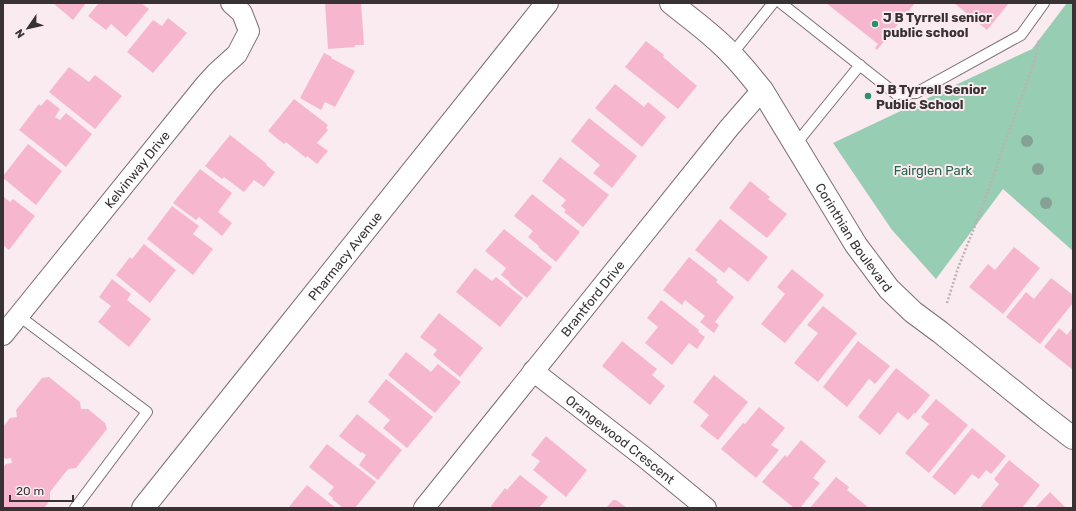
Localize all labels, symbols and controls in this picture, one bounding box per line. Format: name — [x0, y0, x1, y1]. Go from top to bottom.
north arrow — [8, 8, 48, 48]
place label: J B Tyrrell senior public school — [883, 10, 992, 40]
marker: J B Tyrrell senior public school — [870, 19, 880, 29]
text: N — [12, 26, 28, 40]
place label: J B Tyrrell Senior Public School — [876, 82, 987, 112]
marker: J B Tyrrell Senior Public School — [863, 91, 873, 101]
street label: Kelvinway Drive — [102, 128, 173, 211]
park label: Fairglen Park — [894, 163, 973, 179]
street label: Corinthian Boulevard — [812, 180, 895, 295]
street label: Pharmacy Avenue — [305, 209, 385, 303]
street label: Brantford Drive — [558, 258, 628, 340]
street label: Orangewood Crescent — [563, 392, 678, 487]
scale bar — [10, 477, 73, 503]
text: 20 m — [16, 484, 44, 498]

